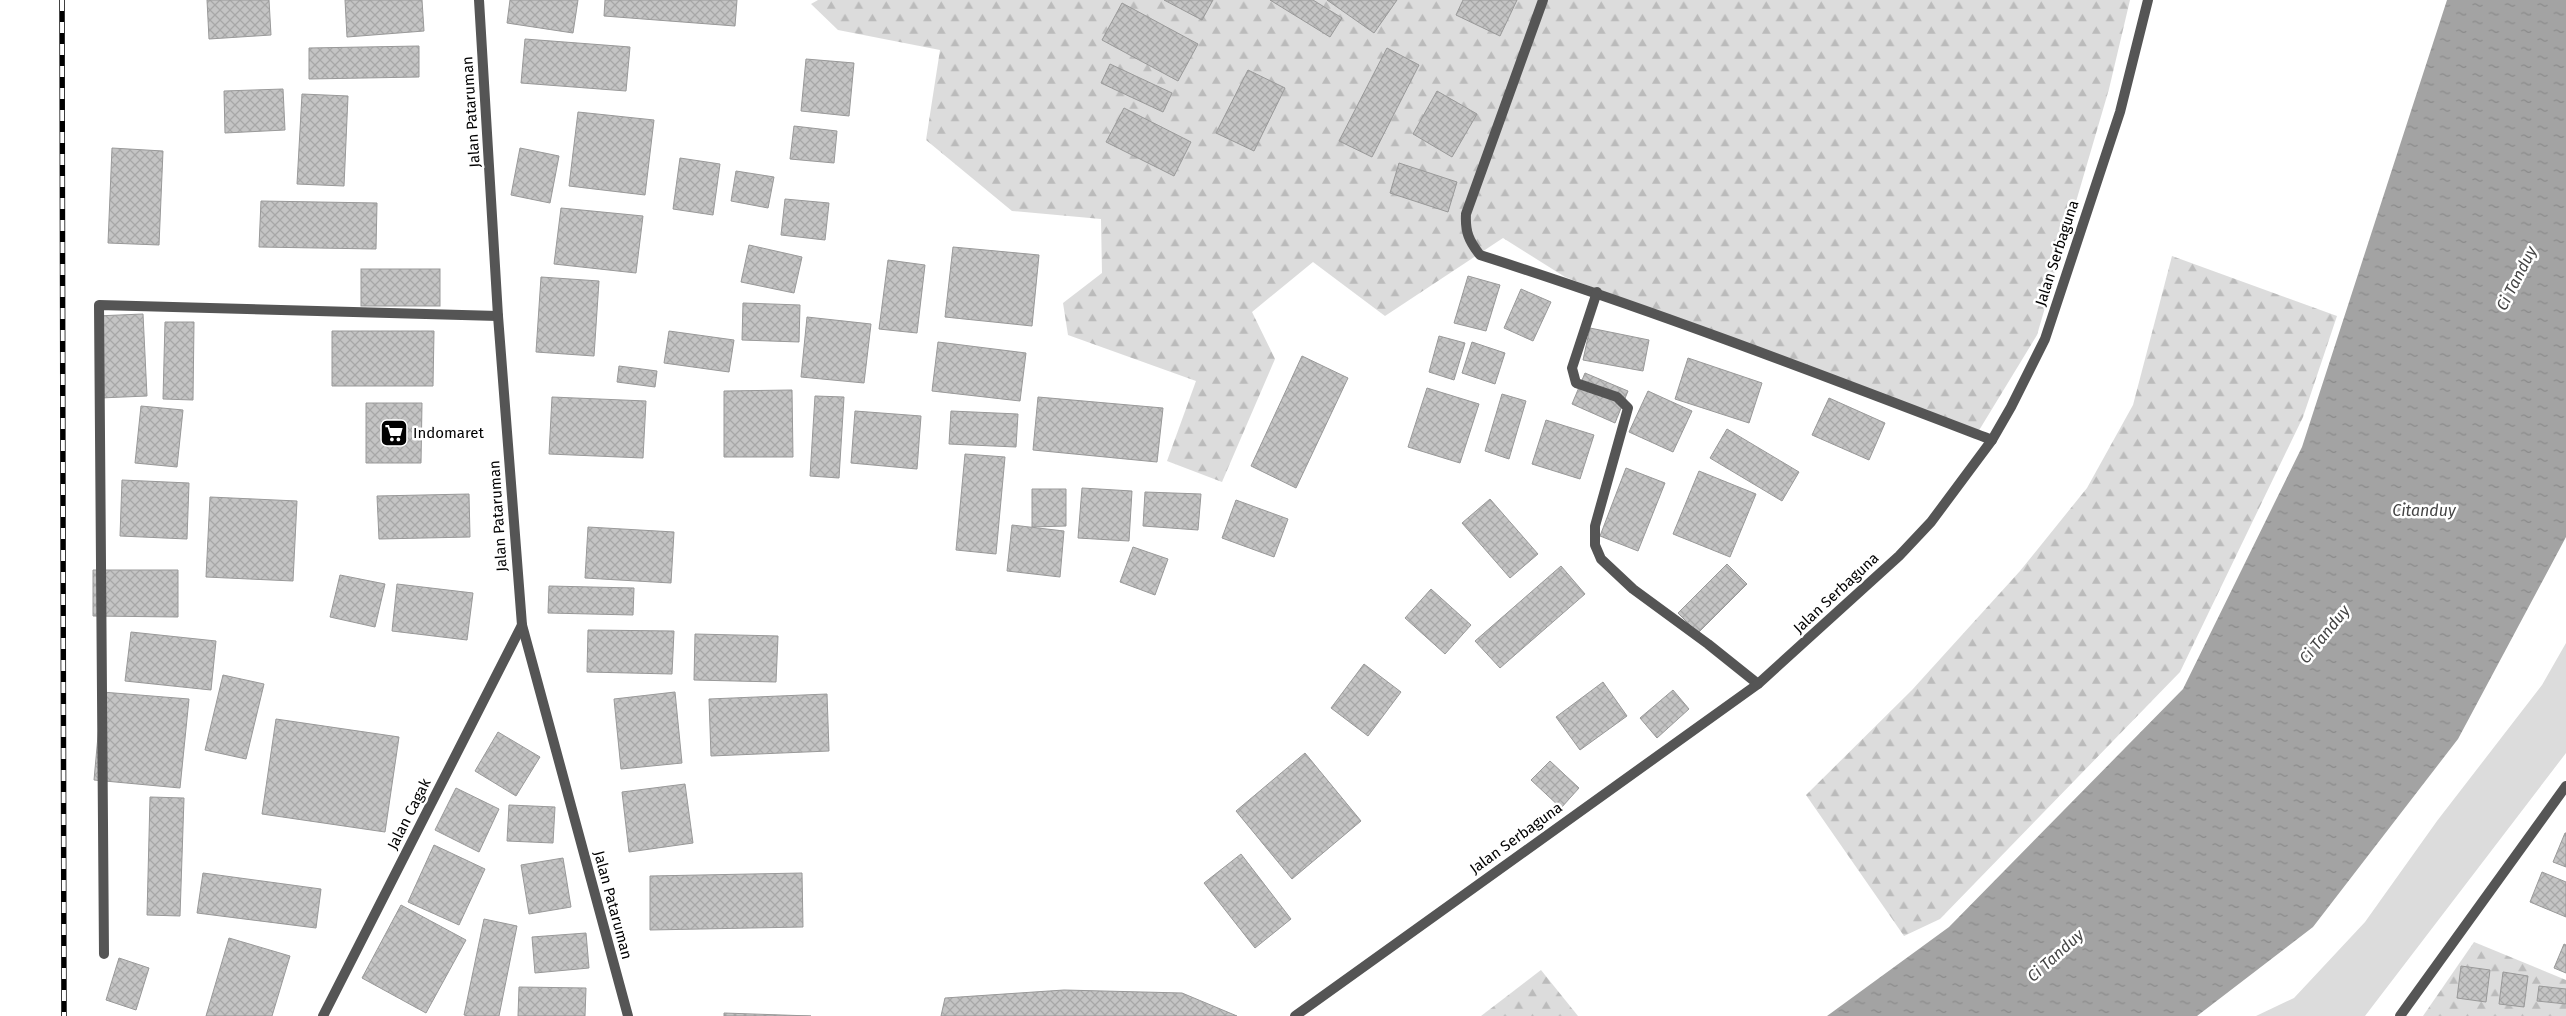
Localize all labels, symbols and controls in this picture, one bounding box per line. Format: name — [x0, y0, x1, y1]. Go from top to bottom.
street label: Jalan Pataruman — [458, 56, 484, 168]
street label: Jalan Serbaguna — [2031, 198, 2083, 308]
water label: Ci Tanduy — [2492, 242, 2541, 314]
supermarket icon: Indomaret — [379, 418, 409, 448]
place label: Indomaret — [413, 424, 484, 442]
street label: Jalan Pataruman — [485, 460, 511, 572]
water label: Citanduy — [2392, 501, 2457, 520]
street label: Jalan Serbaguna — [1790, 549, 1882, 637]
water label: Ci Tanduy — [2295, 600, 2354, 667]
street label: Jalan Cagak — [383, 775, 435, 853]
street label: Jalan Serbaguna — [1466, 798, 1566, 878]
street label: Jalan Pataruman — [590, 849, 636, 961]
water label: Ci Tanduy — [2023, 924, 2088, 986]

